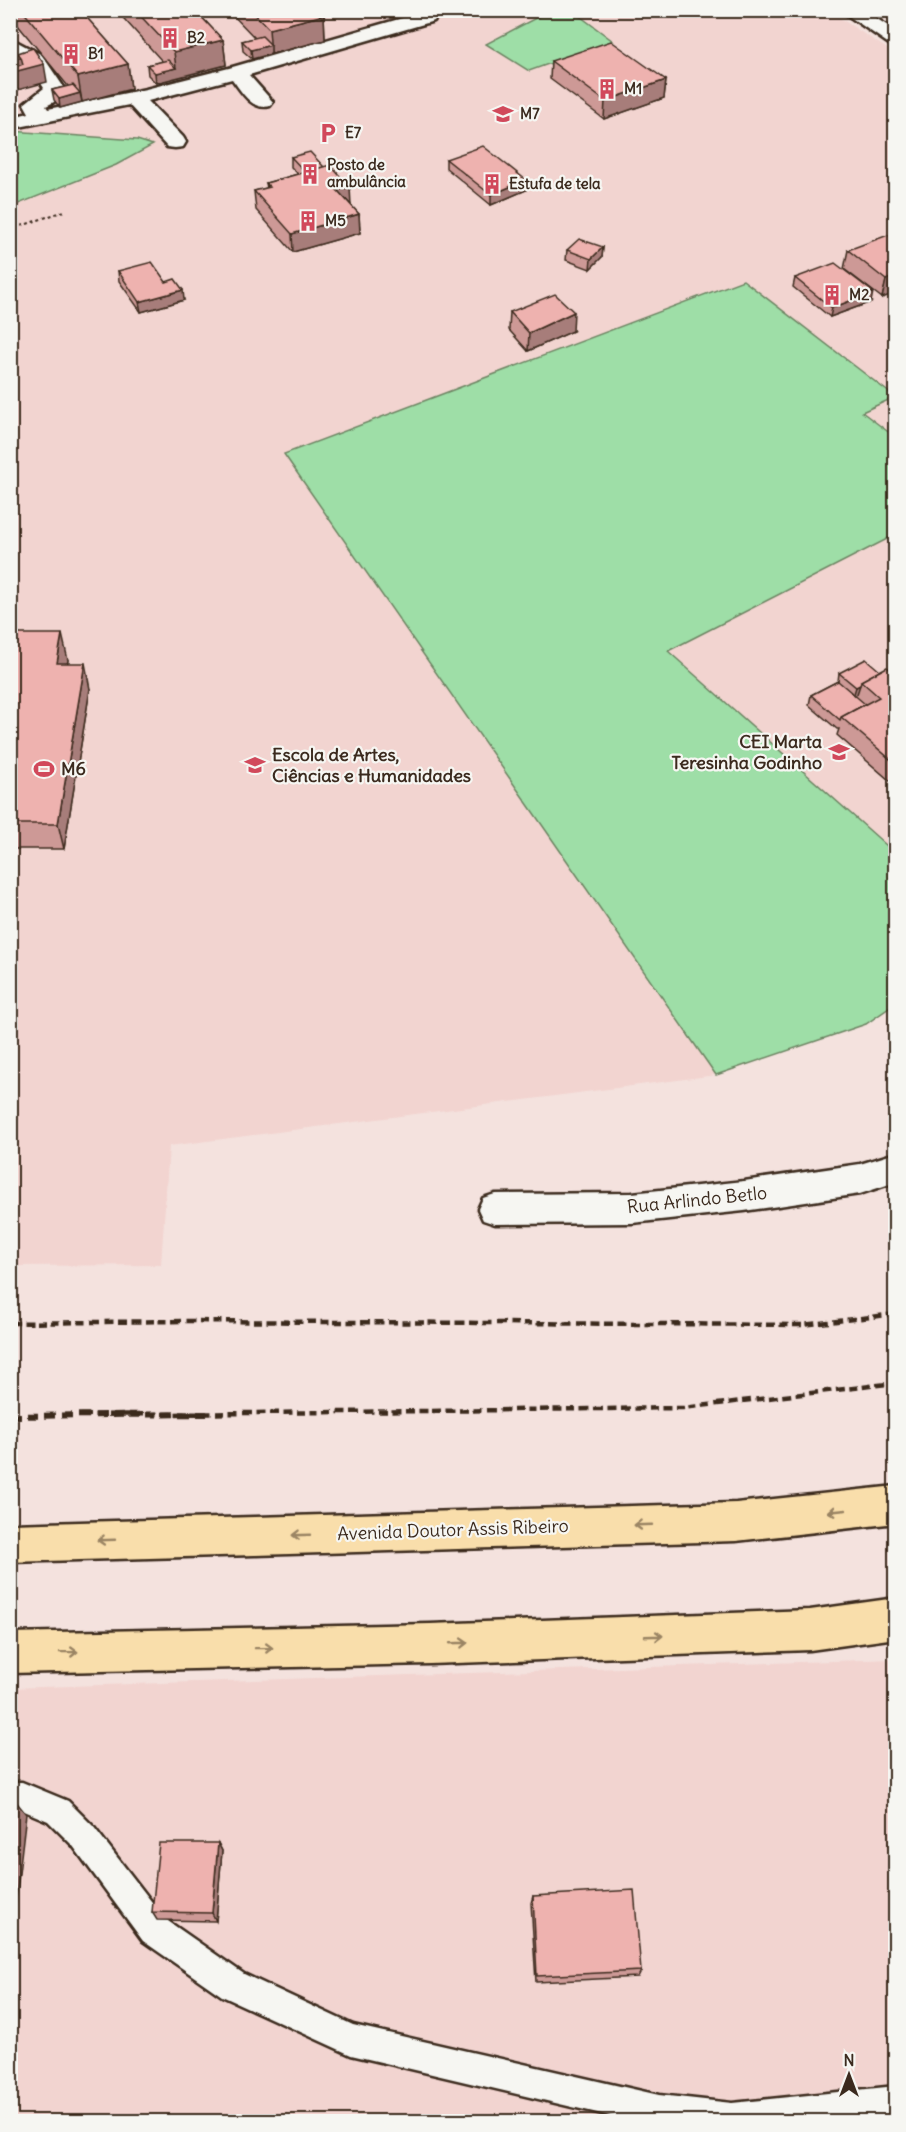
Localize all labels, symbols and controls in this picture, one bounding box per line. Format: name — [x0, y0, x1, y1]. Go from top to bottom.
building icon: B2 — [158, 26, 182, 50]
place label: B2 — [187, 28, 205, 47]
building icon: B1 — [59, 42, 83, 66]
place label: B1 — [88, 44, 104, 63]
building icon: M1 — [595, 77, 619, 101]
place label: M1 — [624, 79, 642, 98]
school or university icon: M7 — [491, 102, 515, 126]
place label: M7 — [520, 104, 540, 123]
parking icon: E7 — [316, 121, 340, 145]
place label: E7 — [345, 123, 362, 142]
place label: Posto de ambulância — [327, 155, 406, 191]
building icon: Posto de ambulância — [298, 162, 322, 186]
building icon: Estufa de tela — [480, 172, 504, 196]
place label: Estufa de tela — [509, 174, 601, 193]
building icon: M5 — [296, 209, 320, 233]
place label: M5 — [325, 211, 346, 230]
building icon: M2 — [820, 283, 844, 307]
place label: M2 — [849, 285, 869, 304]
place label: CEI Marta Teresinha Godinho — [671, 730, 822, 774]
school or university icon: CEI Marta Teresinha Godinho — [827, 740, 851, 764]
place label: Escola de Artes, Ciências e Humanidades — [272, 743, 471, 787]
school or university icon: Escola de Artes, Ciências e Humanidades — [243, 753, 267, 777]
sports icon: M6 — [32, 757, 56, 781]
place label: M6 — [61, 757, 86, 780]
street label: Rua Arlindo Betlo — [626, 1181, 768, 1218]
one-way arrow — [828, 1505, 848, 1516]
street label: Avenida Doutor Assis Ribeiro — [337, 1514, 569, 1545]
one-way arrow — [634, 1519, 654, 1530]
one-way arrow — [292, 1529, 312, 1540]
one-way arrow — [97, 1535, 117, 1546]
one-way arrow — [643, 1630, 663, 1641]
one-way arrow — [448, 1637, 468, 1648]
one-way arrow — [253, 1642, 273, 1653]
one-way arrow — [58, 1646, 78, 1658]
north arrow — [819, 2045, 879, 2105]
text: N — [843, 2050, 855, 2070]

